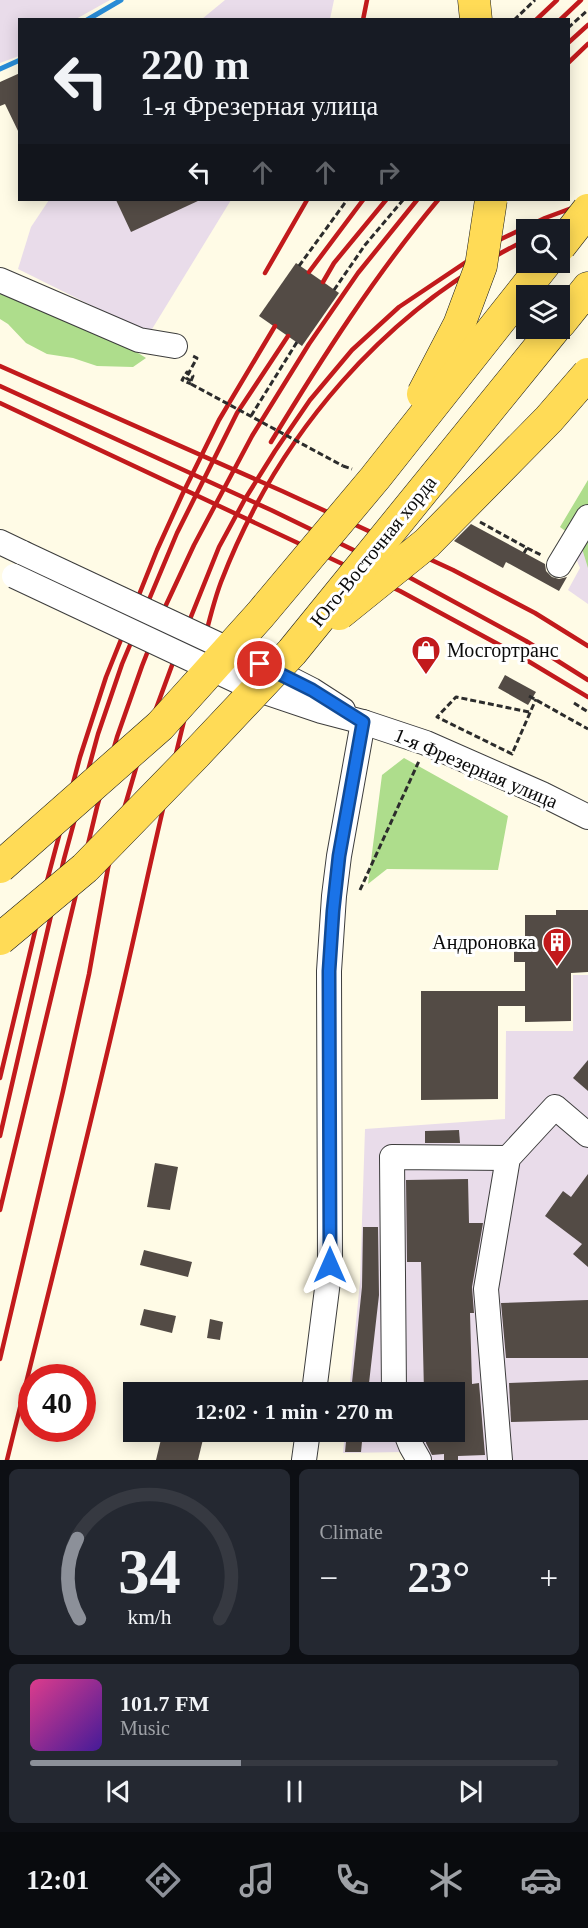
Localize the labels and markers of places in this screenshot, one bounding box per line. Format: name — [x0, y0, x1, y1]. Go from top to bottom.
shop icon: Мосгортранс — [410, 634, 442, 676]
pin — [234, 638, 285, 689]
place label: Мосгортранс — [447, 639, 559, 662]
building icon: Андроновка — [541, 926, 573, 968]
place label: Андроновка — [432, 931, 536, 954]

